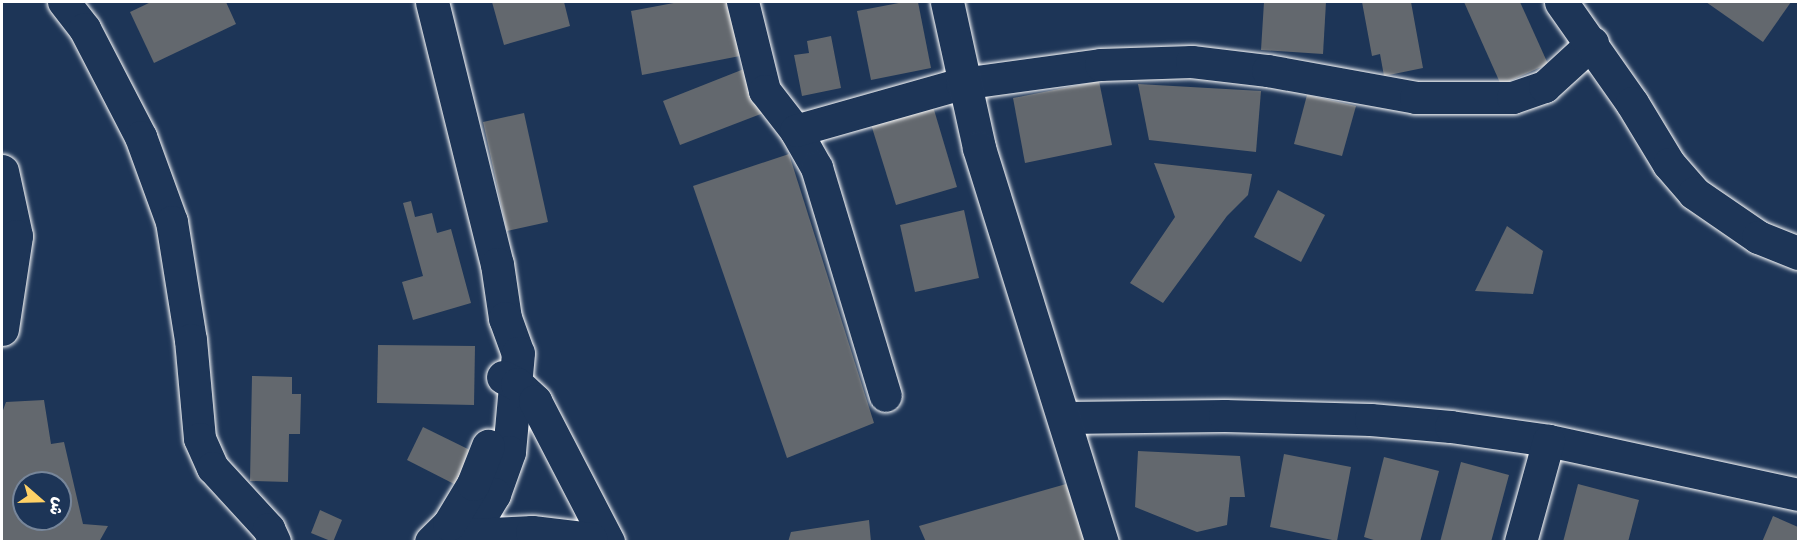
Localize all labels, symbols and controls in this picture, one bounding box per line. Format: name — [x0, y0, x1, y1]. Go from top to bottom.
north arrow — [12, 471, 72, 531]
text: ش — [44, 494, 70, 519]

